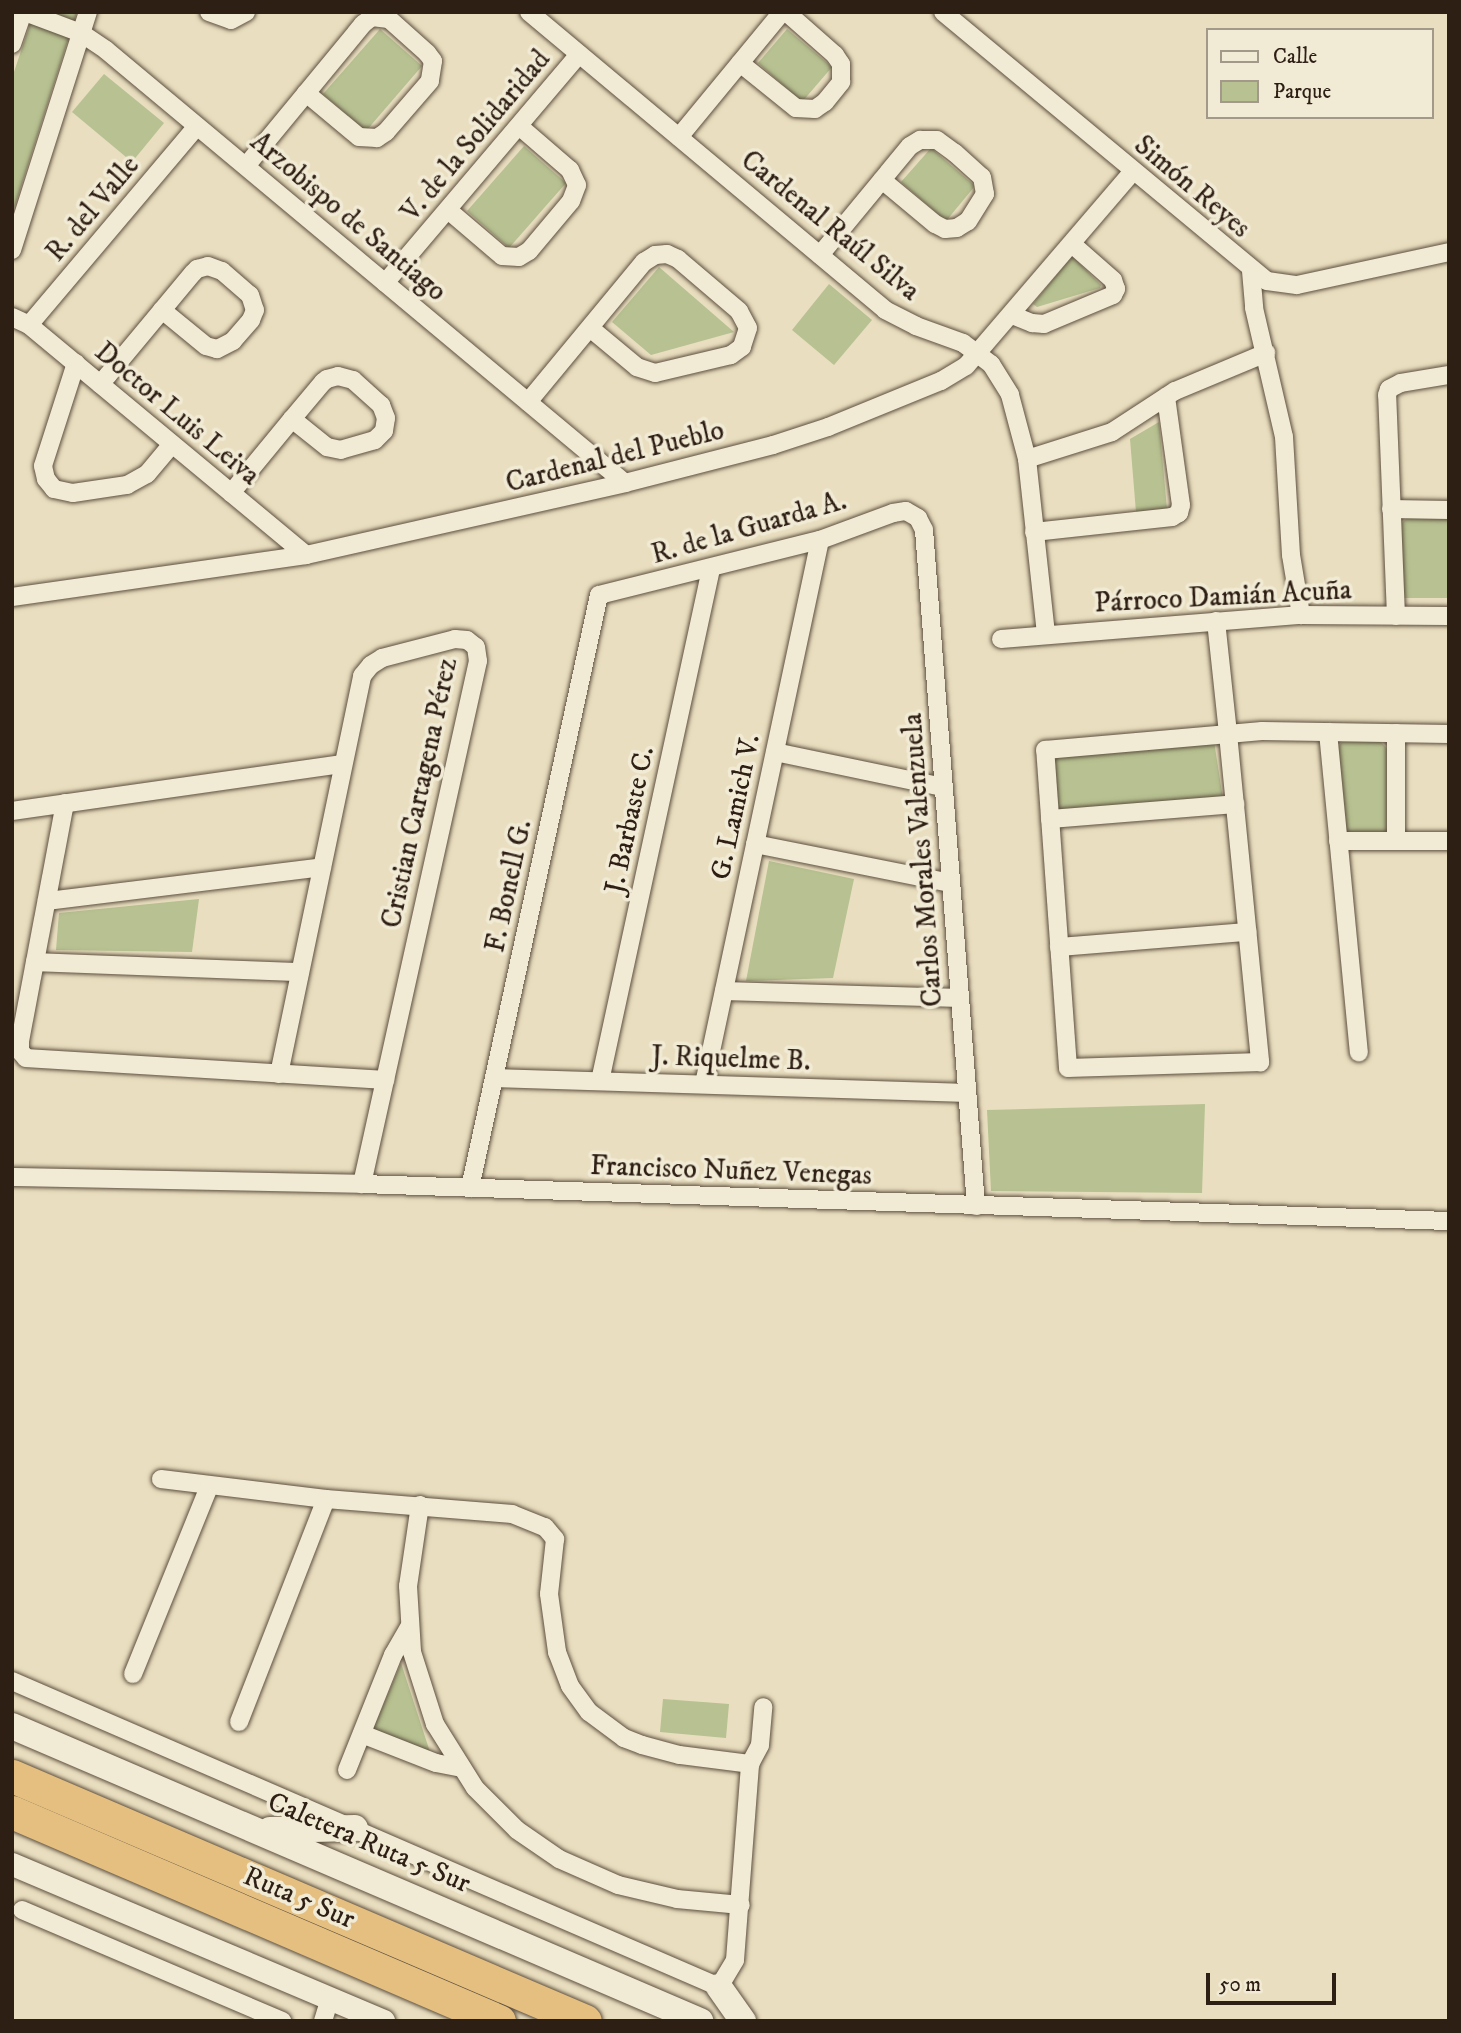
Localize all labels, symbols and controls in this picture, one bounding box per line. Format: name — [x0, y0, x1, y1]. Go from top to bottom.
legend — [1206, 28, 1433, 119]
street label: V. de la Solidaridad — [394, 43, 558, 229]
text: Calle — [1273, 44, 1317, 70]
text: Parque — [1273, 79, 1331, 105]
street label: Arzobispo de Santiago — [243, 125, 453, 309]
street label: Simón Reyes — [1127, 129, 1257, 245]
street label: Cardenal Raúl Silva — [734, 144, 926, 308]
street label: R. del Valle — [39, 149, 147, 269]
street label: Doctor Luis Leiva — [88, 335, 266, 493]
street label: Cardenal del Pueblo — [502, 414, 728, 500]
street label: R. de la Guarda A. — [648, 484, 850, 572]
street label: Párroco Damián Acuña — [1093, 573, 1353, 621]
street label: Cristian Cartagena Pérez — [375, 655, 465, 931]
street label: Carlos Morales Valenzuela — [896, 712, 950, 1008]
street label: G. Lamich V. — [704, 731, 768, 883]
street label: J. Barbaste C. — [598, 743, 662, 897]
street label: F. Bonell G. — [479, 817, 539, 955]
street label: J. Riquelme B. — [651, 1039, 811, 1079]
street label: Francisco Nuñez Venegas — [590, 1149, 872, 1193]
street label: Caletera Ruta 5 Sur — [263, 1785, 475, 1901]
street label: Ruta 5 Sur — [238, 1860, 360, 1936]
scale bar — [1209, 1960, 1338, 2004]
text: 50 m — [1219, 1972, 1261, 1998]

